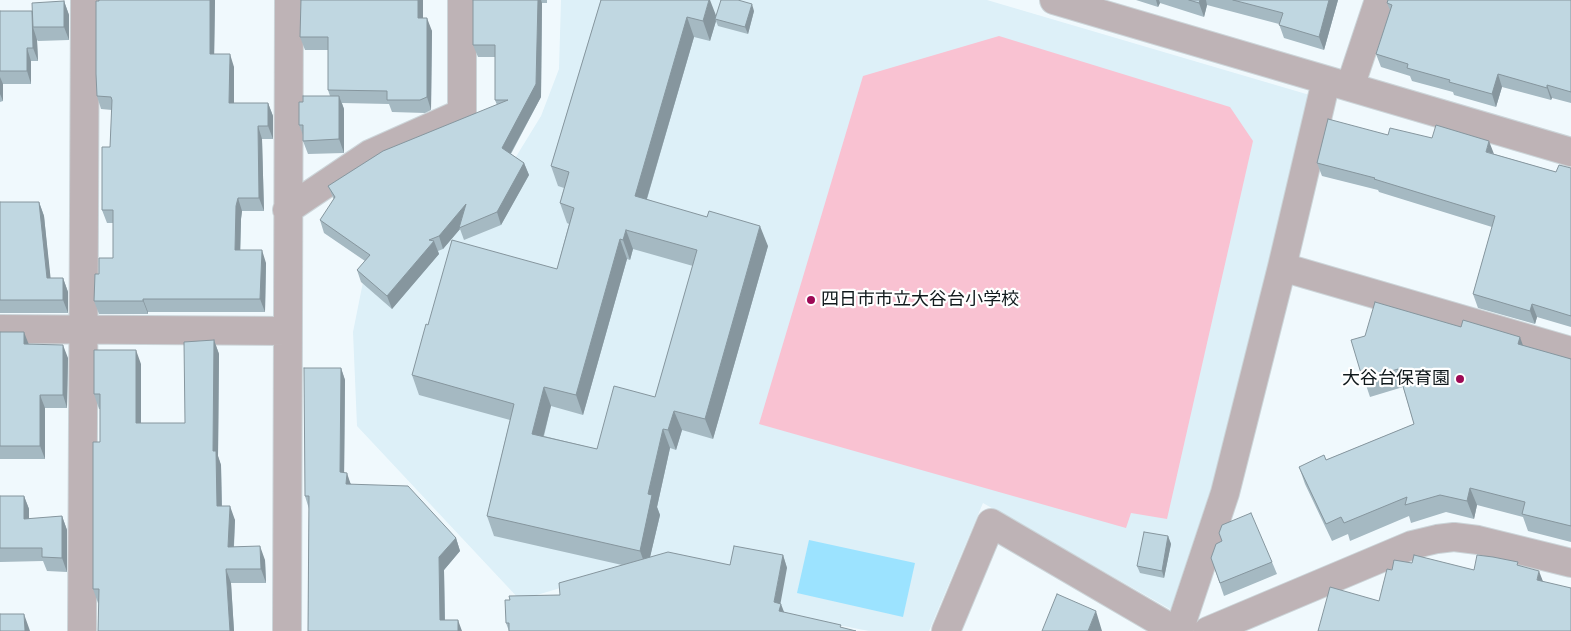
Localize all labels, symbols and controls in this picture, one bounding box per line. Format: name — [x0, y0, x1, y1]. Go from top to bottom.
place label: 四日市市立大谷台小学校 — [821, 289, 1019, 311]
marker: 四日市市立大谷台小学校 — [805, 294, 817, 306]
place label: 大谷台保育園 — [1342, 368, 1450, 390]
marker: 大谷台保育園 — [1454, 373, 1466, 385]

